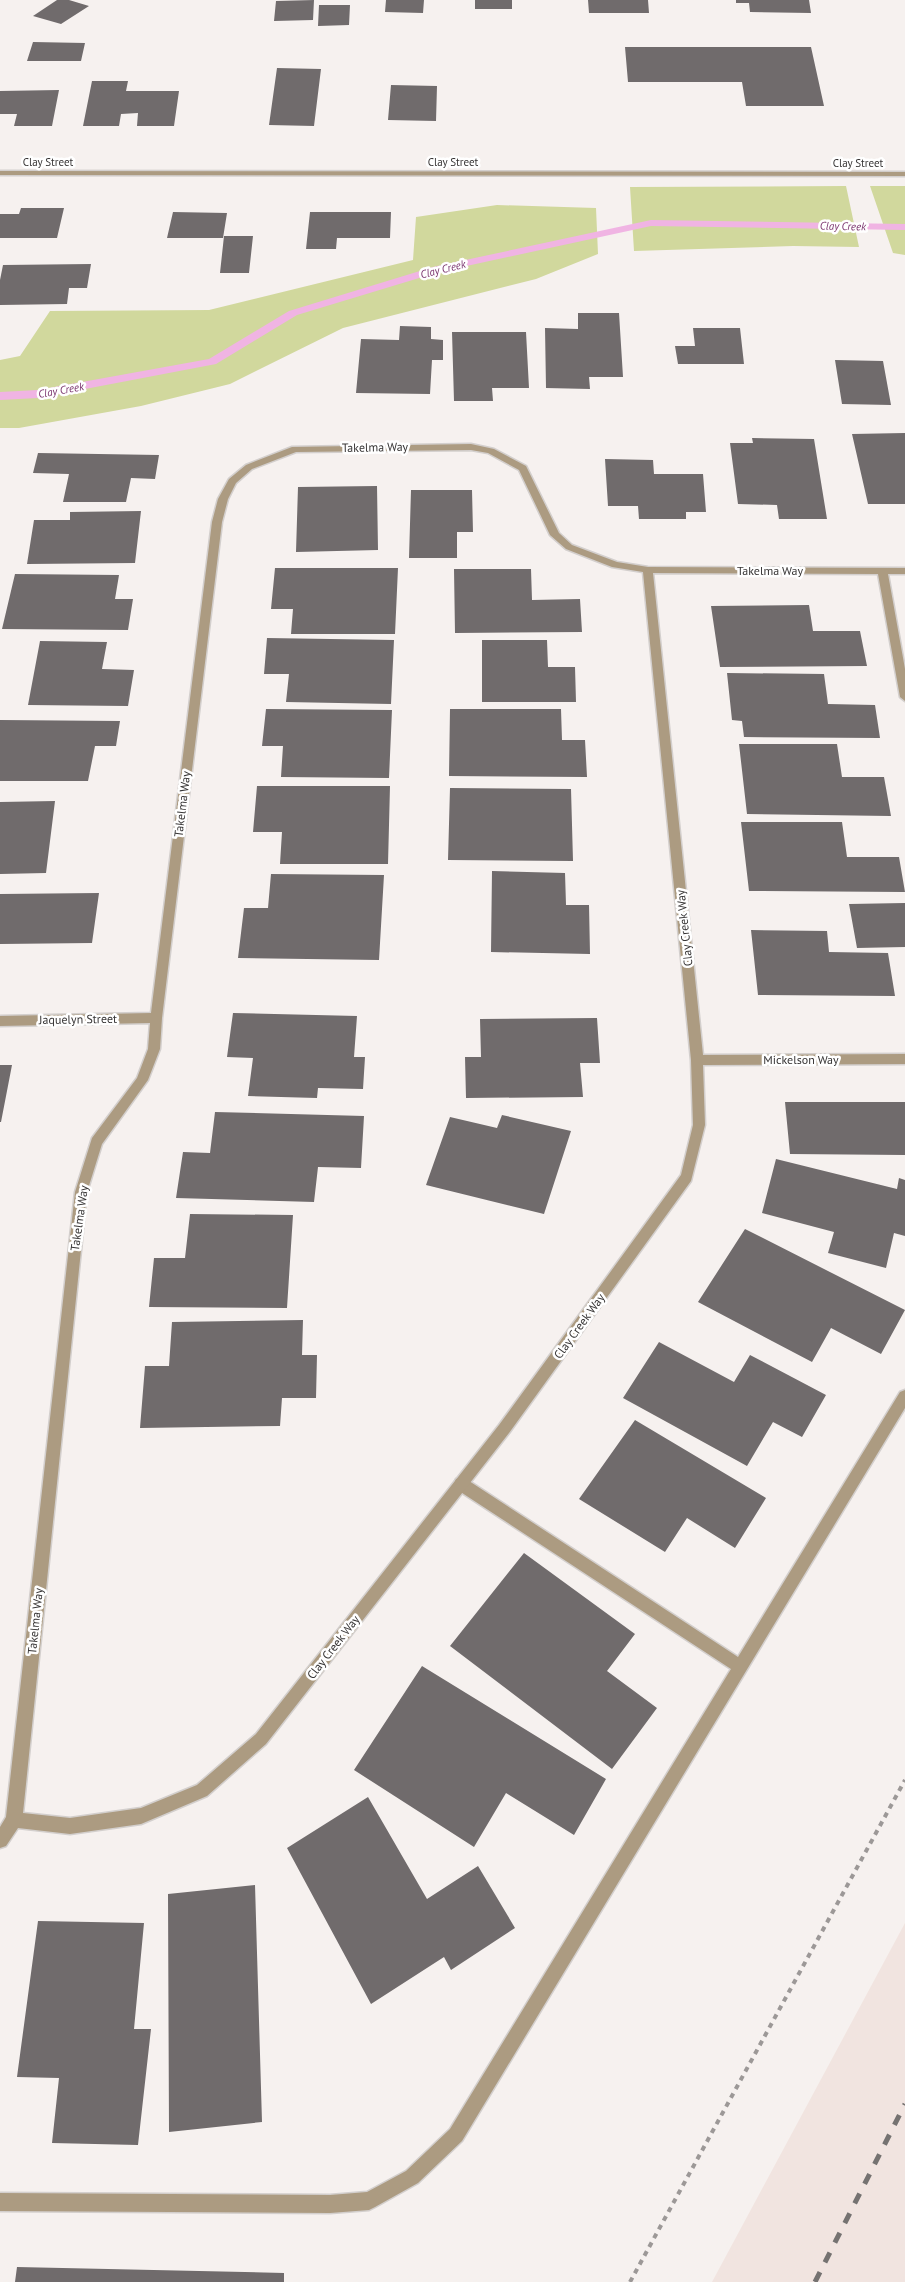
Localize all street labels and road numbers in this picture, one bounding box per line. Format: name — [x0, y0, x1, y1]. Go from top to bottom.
street label: Clay Street — [23, 155, 74, 169]
street label: Clay Street — [428, 155, 479, 169]
street label: Clay Street — [833, 156, 884, 170]
street label: Takelma Way — [342, 439, 409, 455]
street label: Takelma Way — [737, 563, 804, 578]
street label: Takelma Way — [171, 770, 194, 838]
street label: Clay Creek Way — [672, 889, 695, 967]
street label: Jaquelyn Street — [38, 1011, 117, 1027]
street label: Mickelson Way — [763, 1052, 839, 1067]
street label: Takelma Way — [67, 1184, 91, 1252]
street label: Clay Creek Way — [550, 1290, 608, 1361]
street label: Takelma Way — [24, 1587, 46, 1655]
street label: Clay Creek Way — [303, 1612, 363, 1682]

